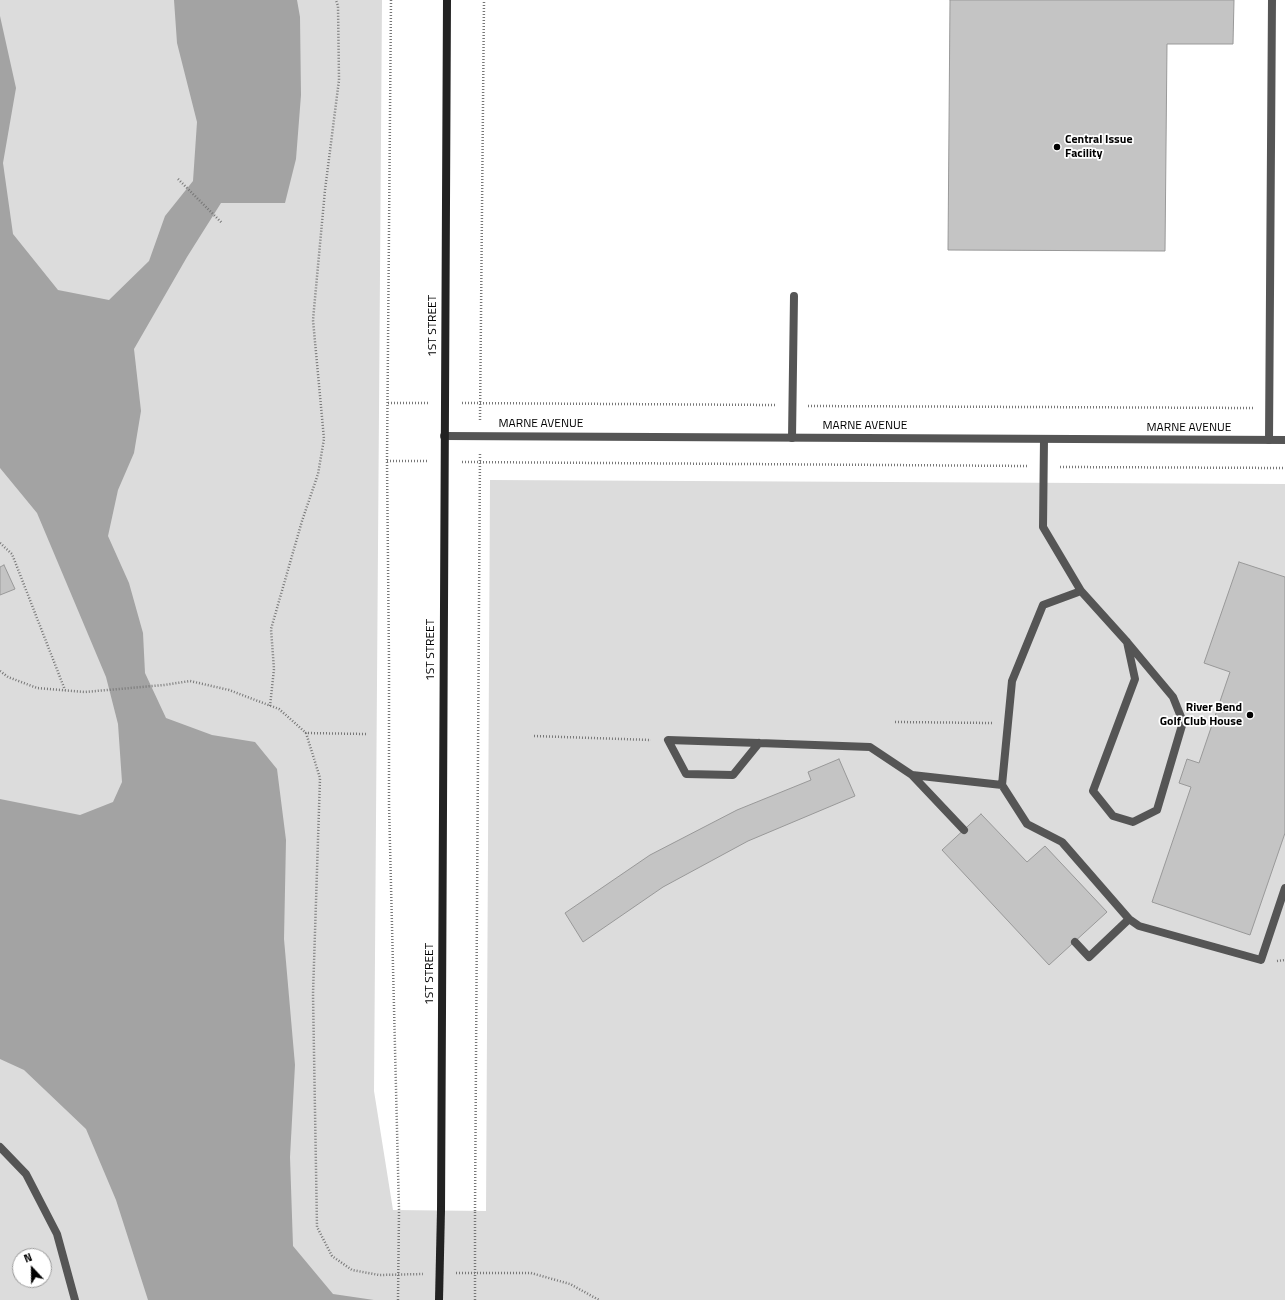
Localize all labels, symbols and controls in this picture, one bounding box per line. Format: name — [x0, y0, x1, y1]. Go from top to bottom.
place label: Central Issue Facility — [1065, 133, 1133, 161]
marker: Central Issue Facility — [1052, 142, 1062, 152]
street label: 1ST STREET — [426, 295, 440, 357]
street label: MARNE AVENUE — [499, 417, 583, 431]
street label: MARNE AVENUE — [823, 419, 907, 433]
street label: MARNE AVENUE — [1147, 421, 1231, 435]
street label: 1ST STREET — [424, 619, 438, 681]
place label: River Bend Golf Club House — [1160, 701, 1242, 729]
marker: River Bend Golf Club House — [1245, 710, 1255, 720]
street label: 1ST STREET — [423, 943, 437, 1005]
north arrow — [12, 1248, 52, 1288]
text: N — [21, 1249, 34, 1267]

